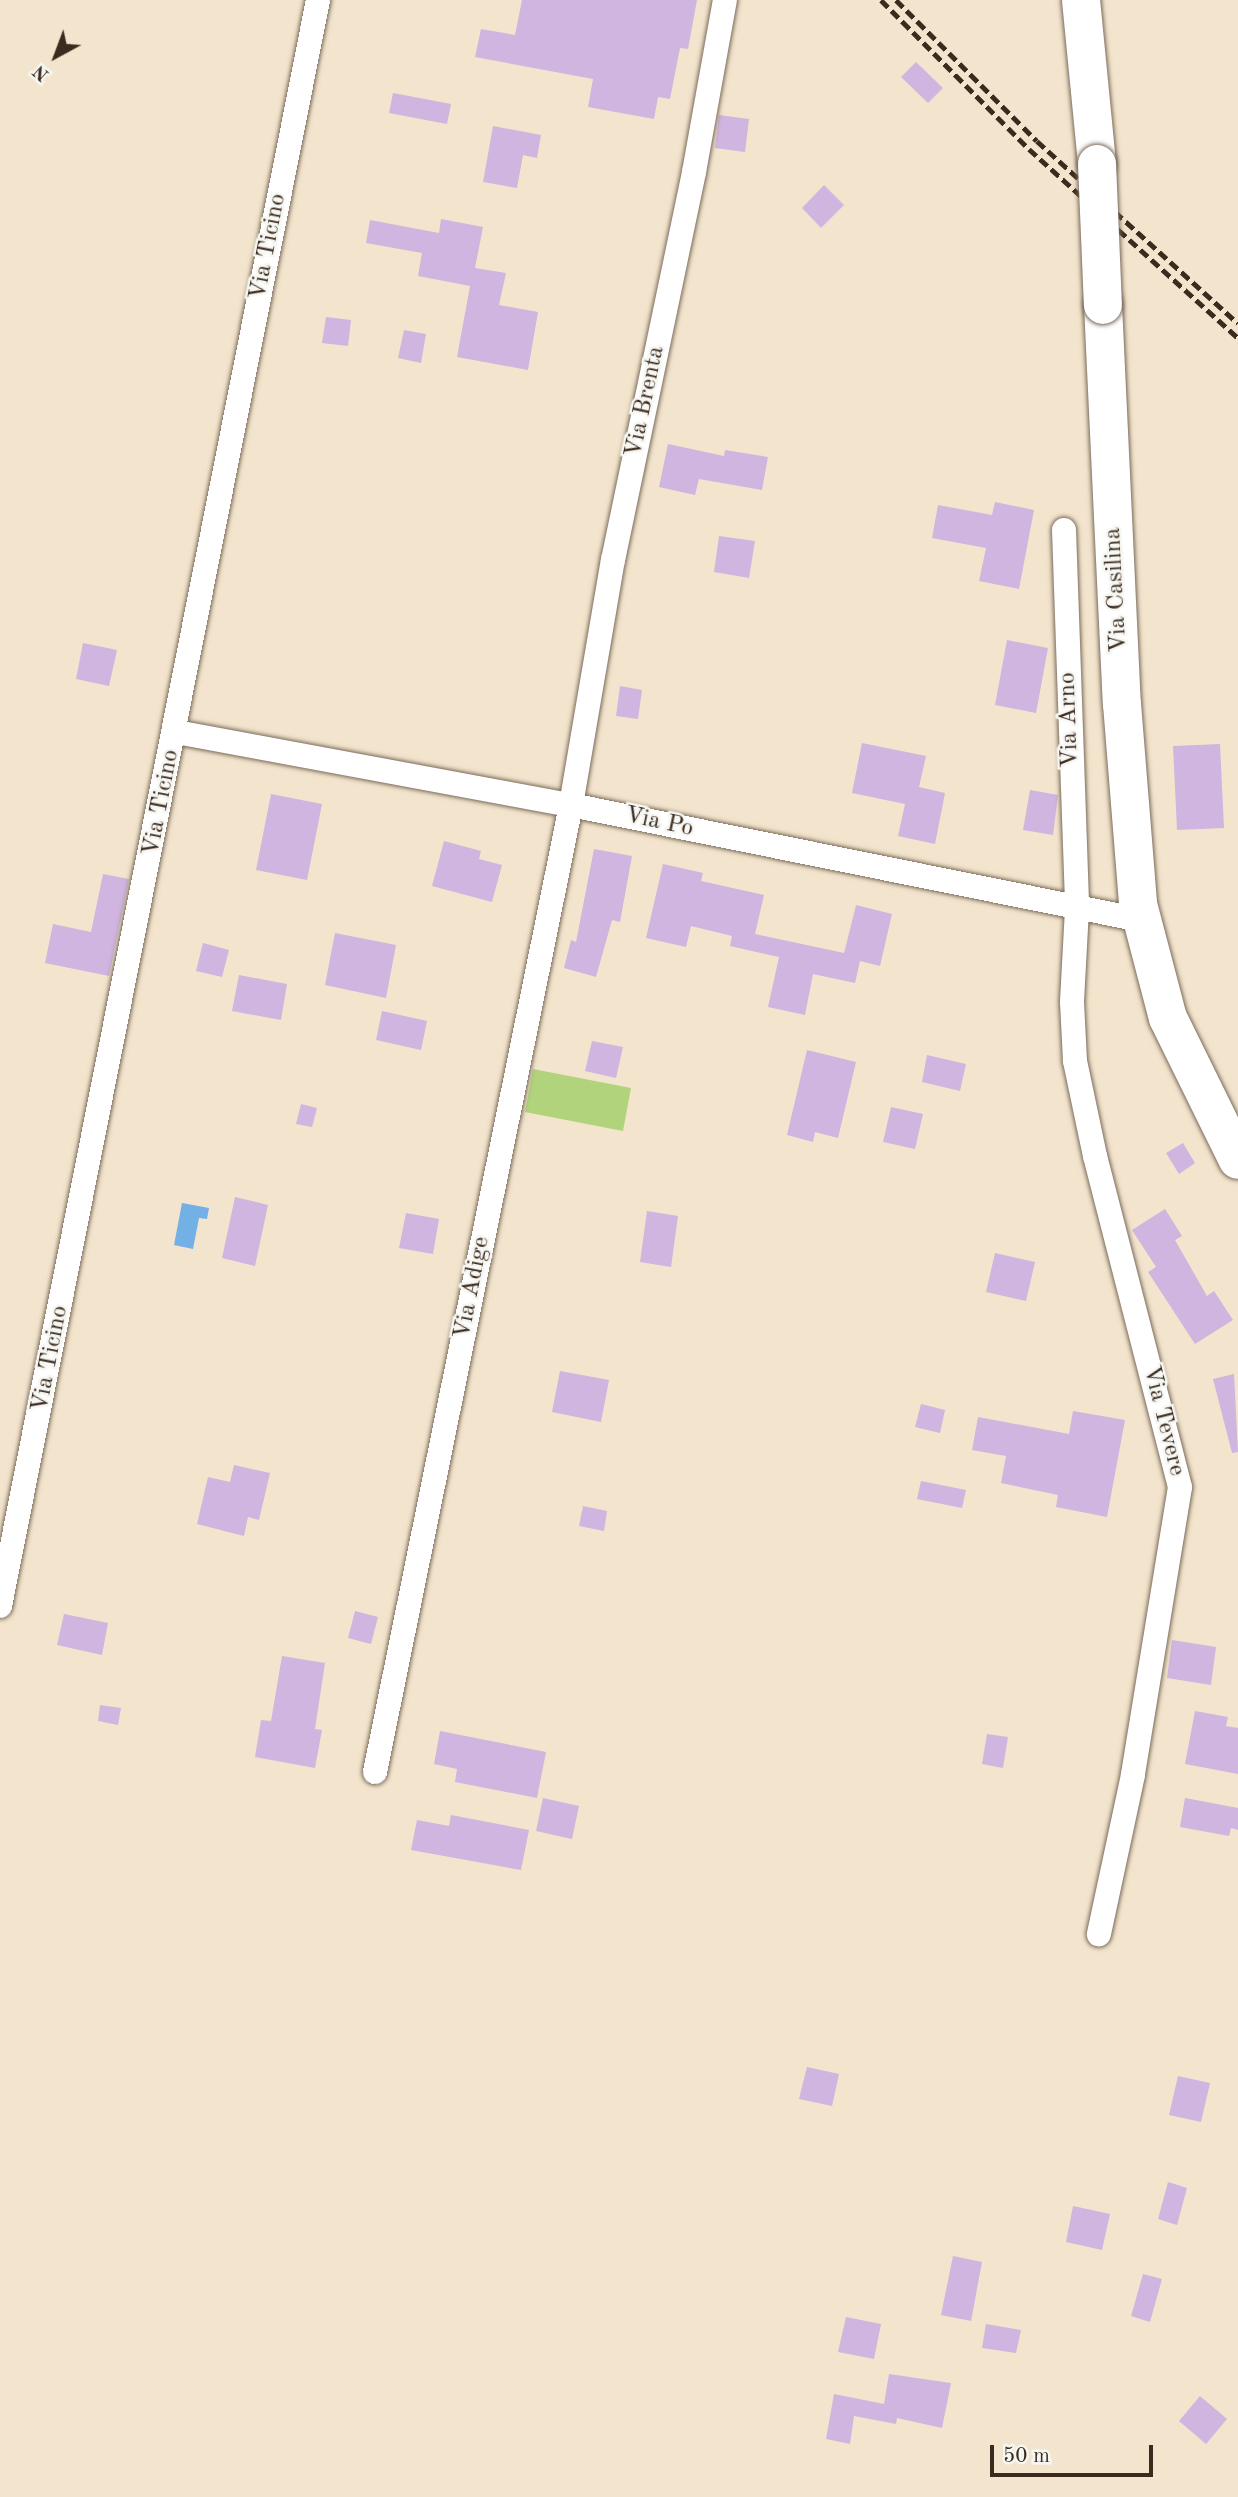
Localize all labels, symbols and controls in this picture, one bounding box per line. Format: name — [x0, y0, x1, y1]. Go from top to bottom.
north arrow — [21, 21, 91, 91]
text: N — [30, 60, 54, 84]
street label: Via Ticino — [245, 191, 293, 303]
street label: Via Brenta — [620, 344, 672, 460]
street label: Via Casilina — [1099, 527, 1135, 653]
street label: Via Arno — [1054, 672, 1086, 768]
street label: Via Ticino — [138, 747, 186, 859]
street label: Via Po — [622, 802, 696, 844]
street label: Via Adige — [449, 1234, 497, 1342]
street label: Via Ticino — [27, 1303, 75, 1415]
street label: Via Tevere — [1135, 1363, 1191, 1479]
scale bar — [993, 2430, 1156, 2474]
text: 50 m — [1003, 2446, 1050, 2467]

